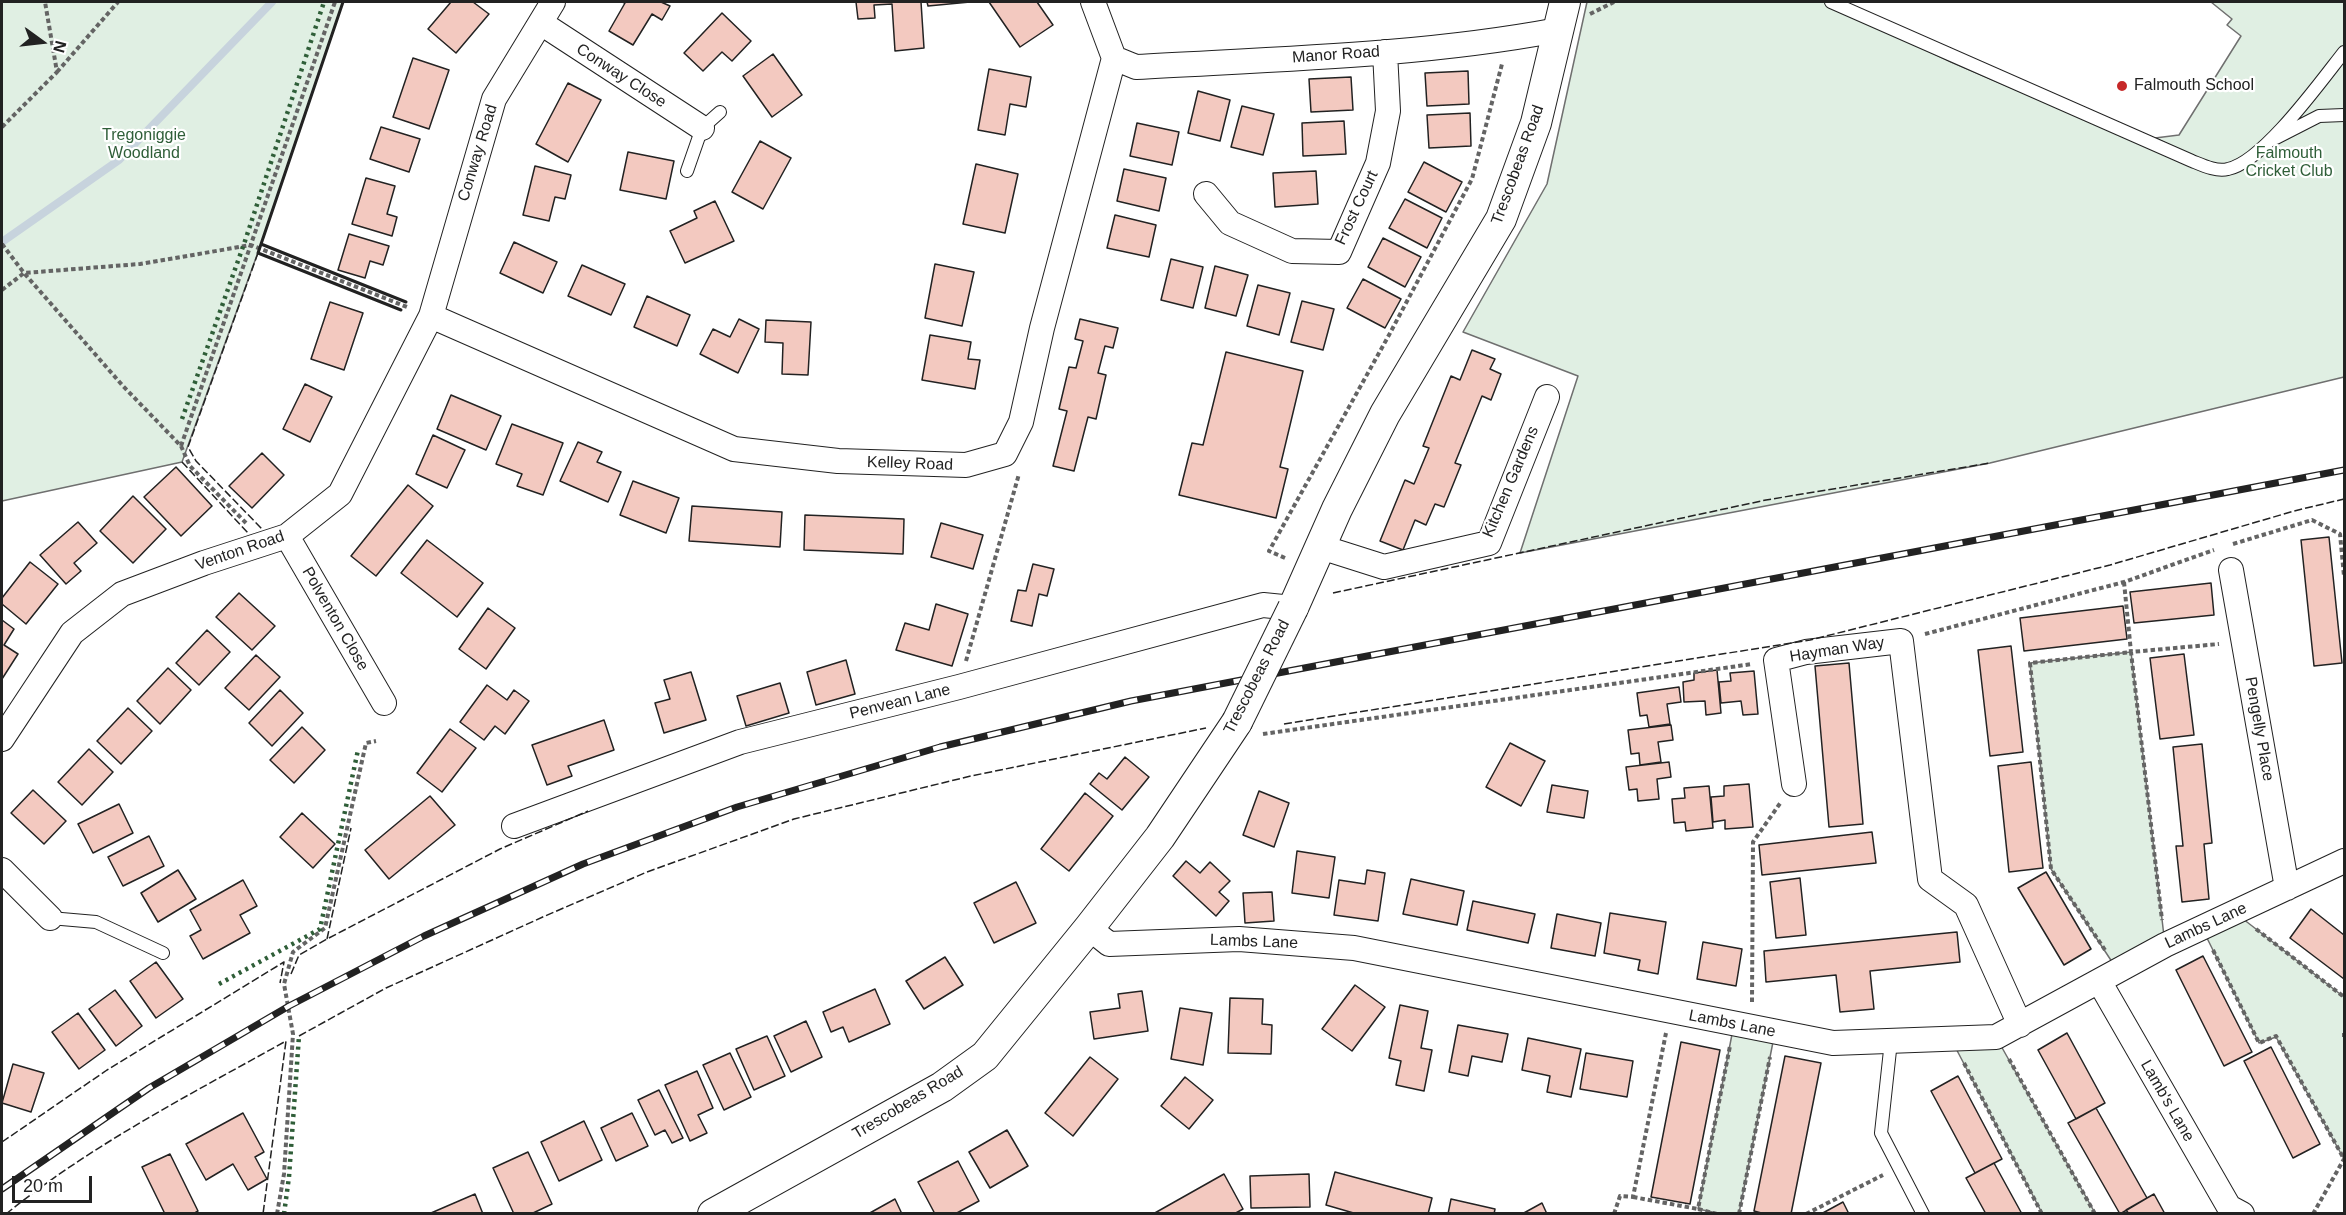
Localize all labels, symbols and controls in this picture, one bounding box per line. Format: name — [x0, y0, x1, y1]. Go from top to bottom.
north arrow — [12, 12, 72, 72]
text: N — [50, 39, 70, 55]
street label: Conway Close — [573, 40, 669, 112]
street label: Manor Road — [1291, 42, 1381, 68]
place label: Falmouth School — [2134, 76, 2254, 96]
marker: Falmouth School — [2115, 79, 2129, 93]
street label: Conway Road — [454, 102, 502, 204]
street label: Trescobeas Road — [1487, 103, 1549, 227]
park label: Tregoniggie Woodland — [102, 126, 186, 164]
park label: Falmouth Cricket Club — [2245, 144, 2333, 182]
street label: Frost Court — [1331, 168, 1383, 248]
street label: Kitchen Gardens — [1479, 423, 1543, 541]
street label: Kelley Road — [867, 453, 953, 475]
street label: Venton Road — [193, 527, 287, 575]
street label: Polventon Close — [298, 564, 372, 674]
street label: Trescobeas Road — [1220, 617, 1294, 737]
street label: Hayman Way — [1788, 633, 1886, 667]
street label: Pengelly Place — [2240, 675, 2278, 783]
street label: Penvean Lane — [848, 680, 952, 724]
street label: Lambs Lane — [2162, 899, 2250, 953]
street label: Lambs Lane — [1210, 931, 1298, 953]
street label: Lambs Lane — [1687, 1006, 1777, 1042]
street label: Lamb's Lane — [2136, 1057, 2198, 1145]
street label: Trescobeas Road — [849, 1062, 967, 1144]
scale bar — [15, 1164, 94, 1202]
text: 20 m — [23, 1176, 63, 1196]

